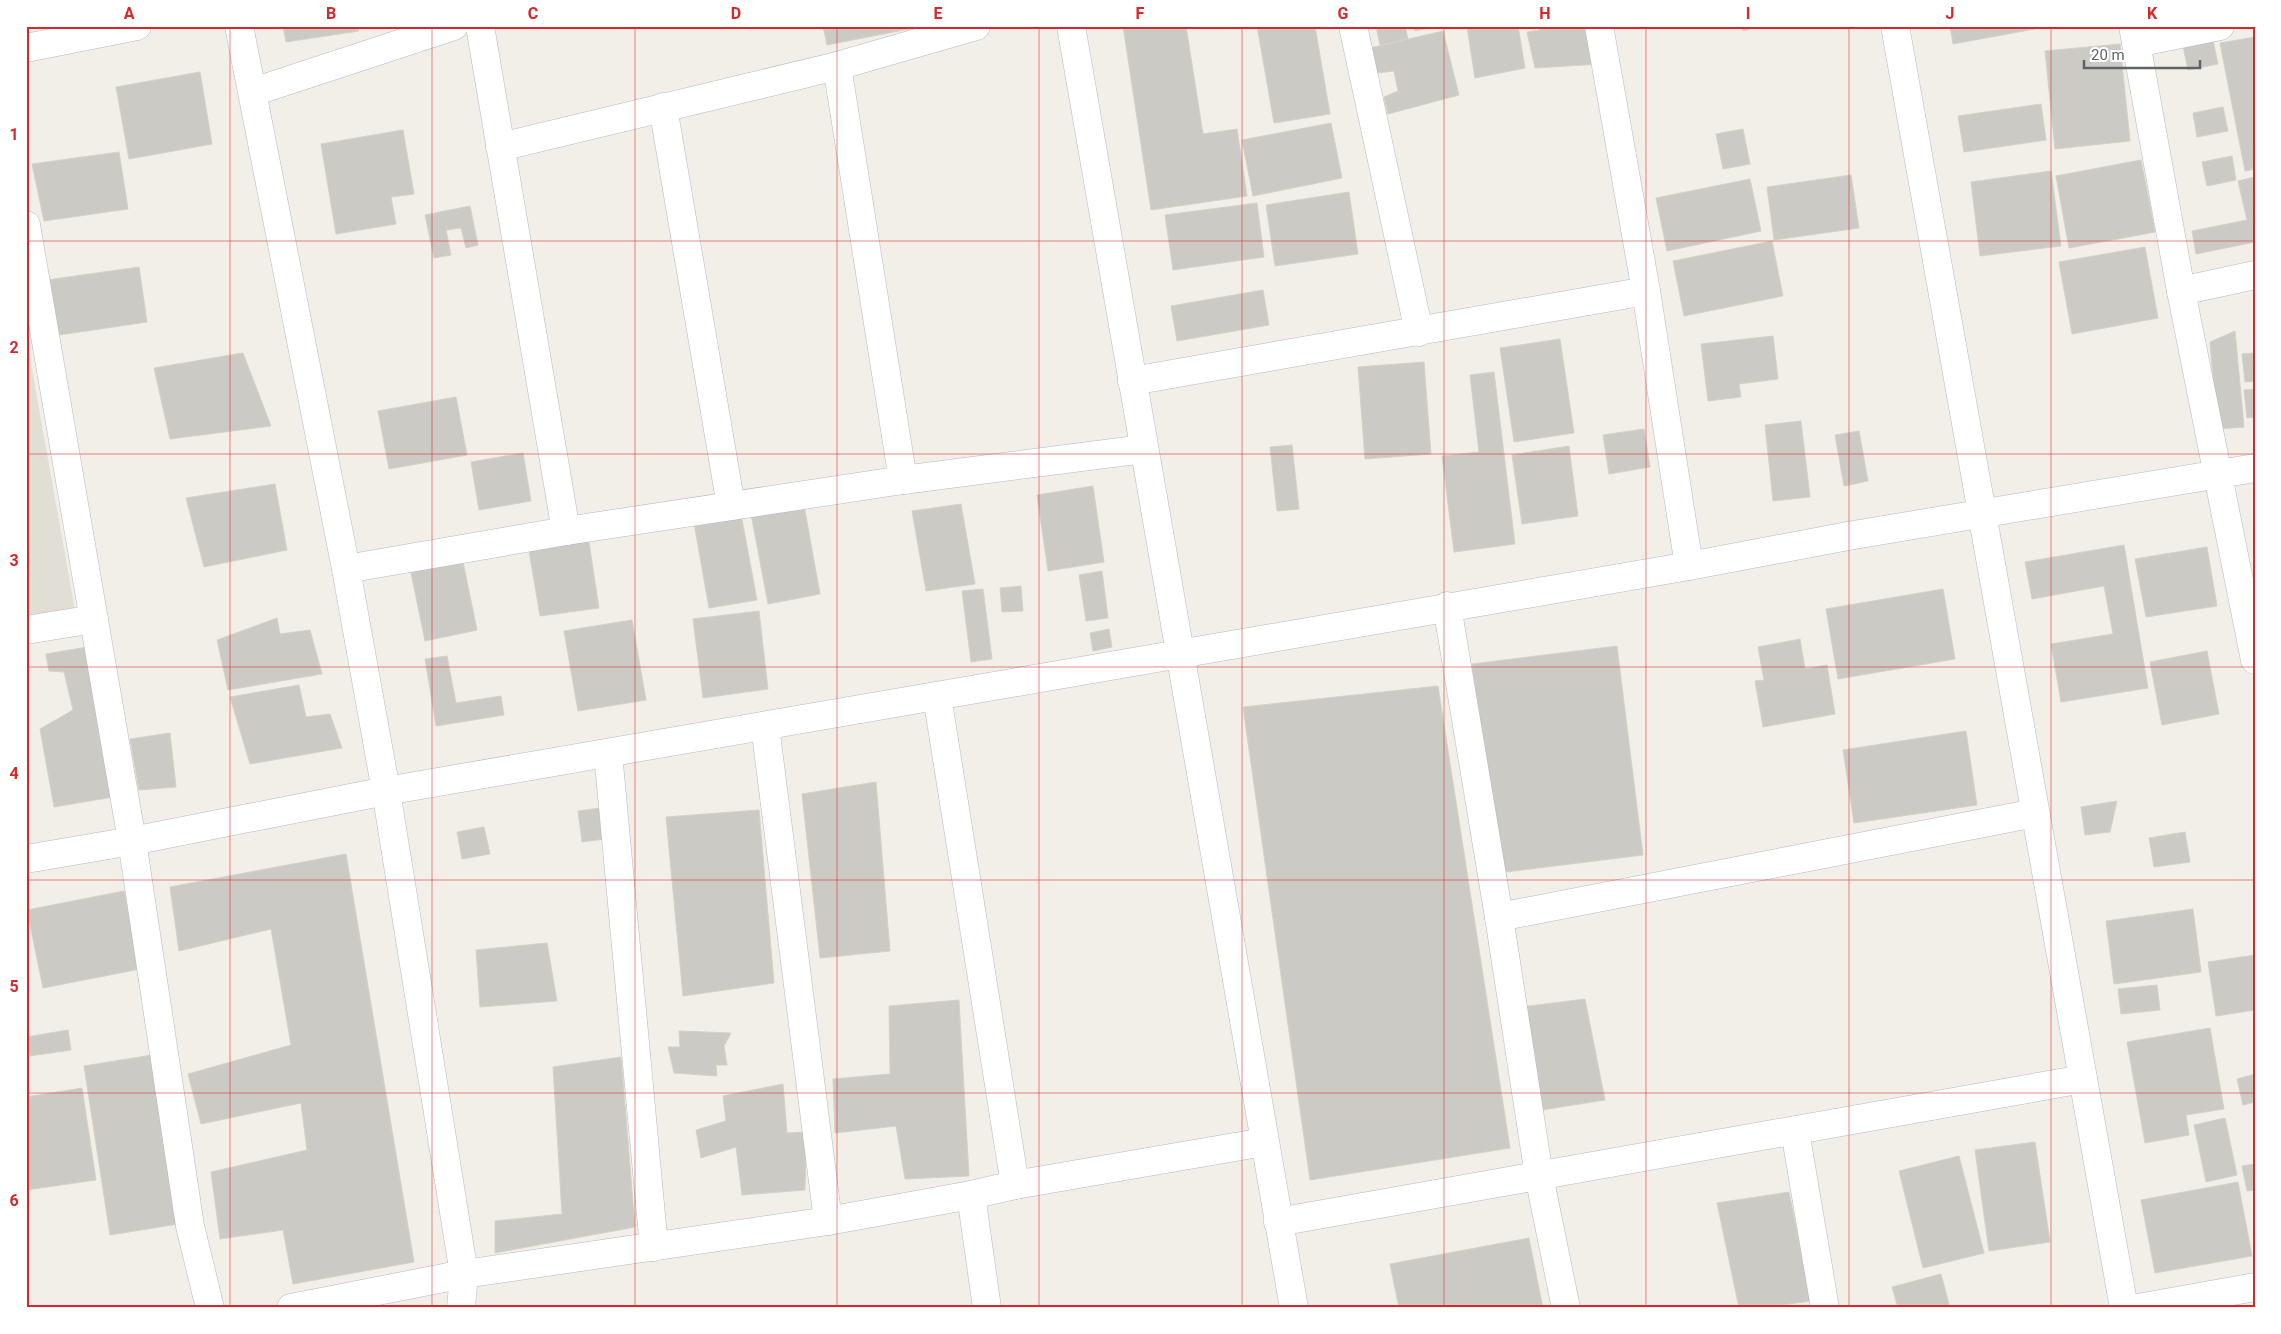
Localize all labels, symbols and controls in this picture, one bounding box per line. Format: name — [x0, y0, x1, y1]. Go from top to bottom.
text: A — [124, 4, 135, 23]
text: B — [326, 4, 336, 23]
text: C — [528, 4, 538, 23]
text: D — [731, 4, 741, 23]
text: E — [934, 4, 943, 23]
text: F — [1136, 4, 1145, 23]
text: G — [1338, 4, 1349, 23]
text: H — [1539, 4, 1551, 23]
text: I — [1746, 4, 1750, 23]
text: J — [1946, 4, 1954, 23]
text: K — [2147, 4, 2158, 23]
scale bar — [2084, 38, 2200, 70]
text: 20 m — [2091, 46, 2125, 64]
text: 1 — [9, 125, 19, 144]
text: 2 — [9, 338, 19, 357]
text: 3 — [9, 551, 19, 570]
text: 4 — [9, 764, 19, 783]
text: 5 — [9, 977, 19, 996]
text: 6 — [9, 1191, 19, 1210]

